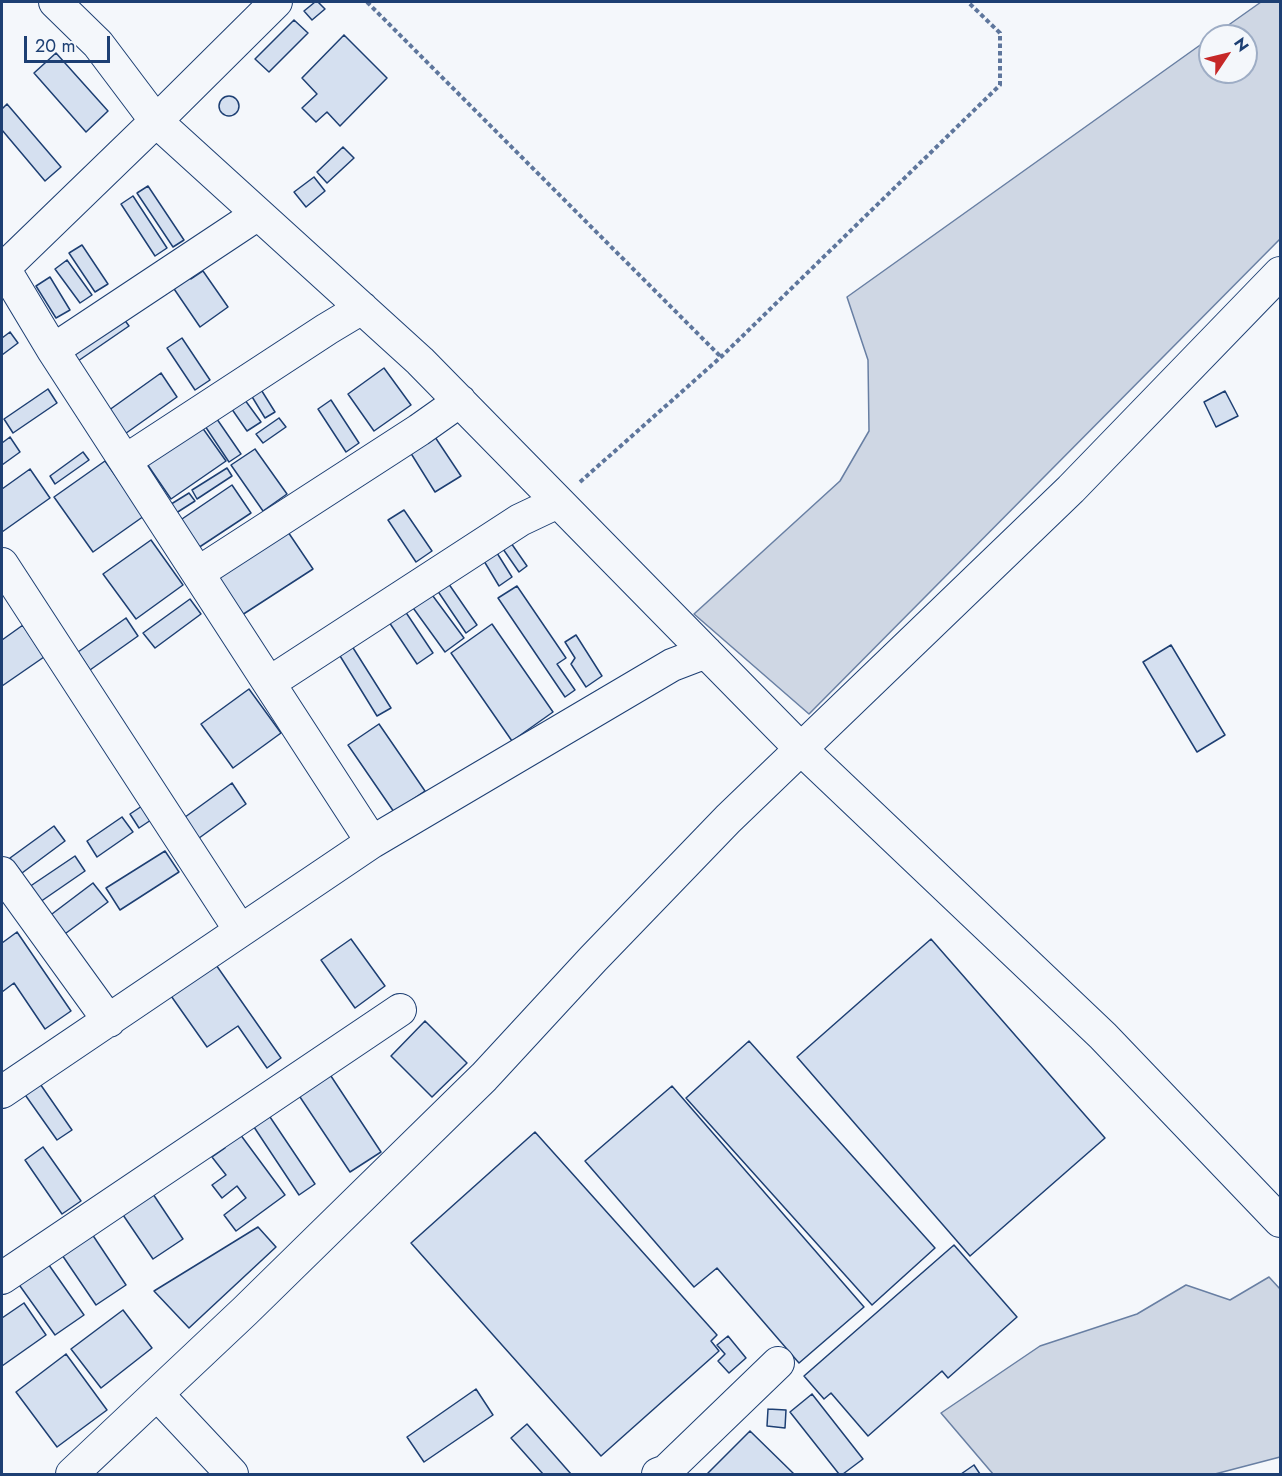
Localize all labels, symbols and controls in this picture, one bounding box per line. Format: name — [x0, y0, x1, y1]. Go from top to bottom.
scale bar — [27, 24, 112, 62]
north arrow — [1198, 24, 1258, 84]
text: 20 m — [35, 33, 75, 59]
text: N — [1228, 33, 1255, 56]

